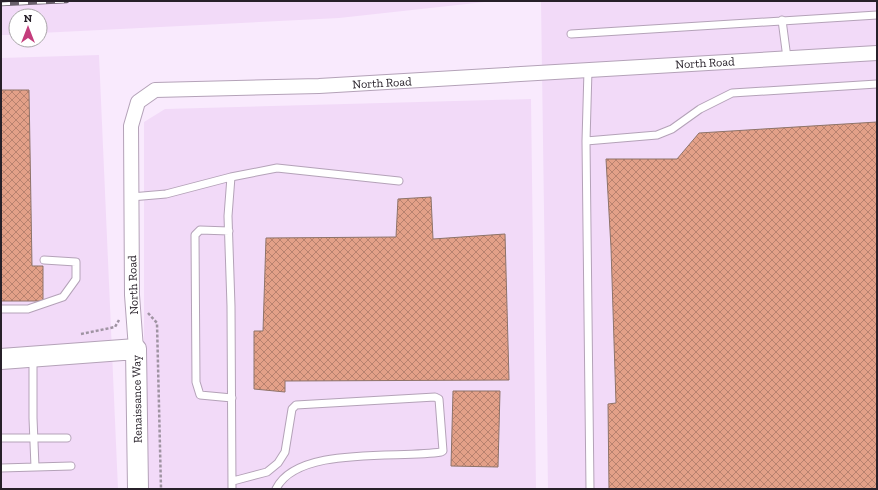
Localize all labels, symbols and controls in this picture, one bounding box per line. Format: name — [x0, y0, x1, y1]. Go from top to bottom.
north arrow — [8, 8, 48, 48]
text: N — [24, 12, 33, 25]
street label: North Road — [675, 54, 735, 72]
street label: North Road — [352, 74, 412, 92]
street label: North Road — [125, 255, 141, 315]
street label: Renaissance Way — [129, 354, 145, 443]

